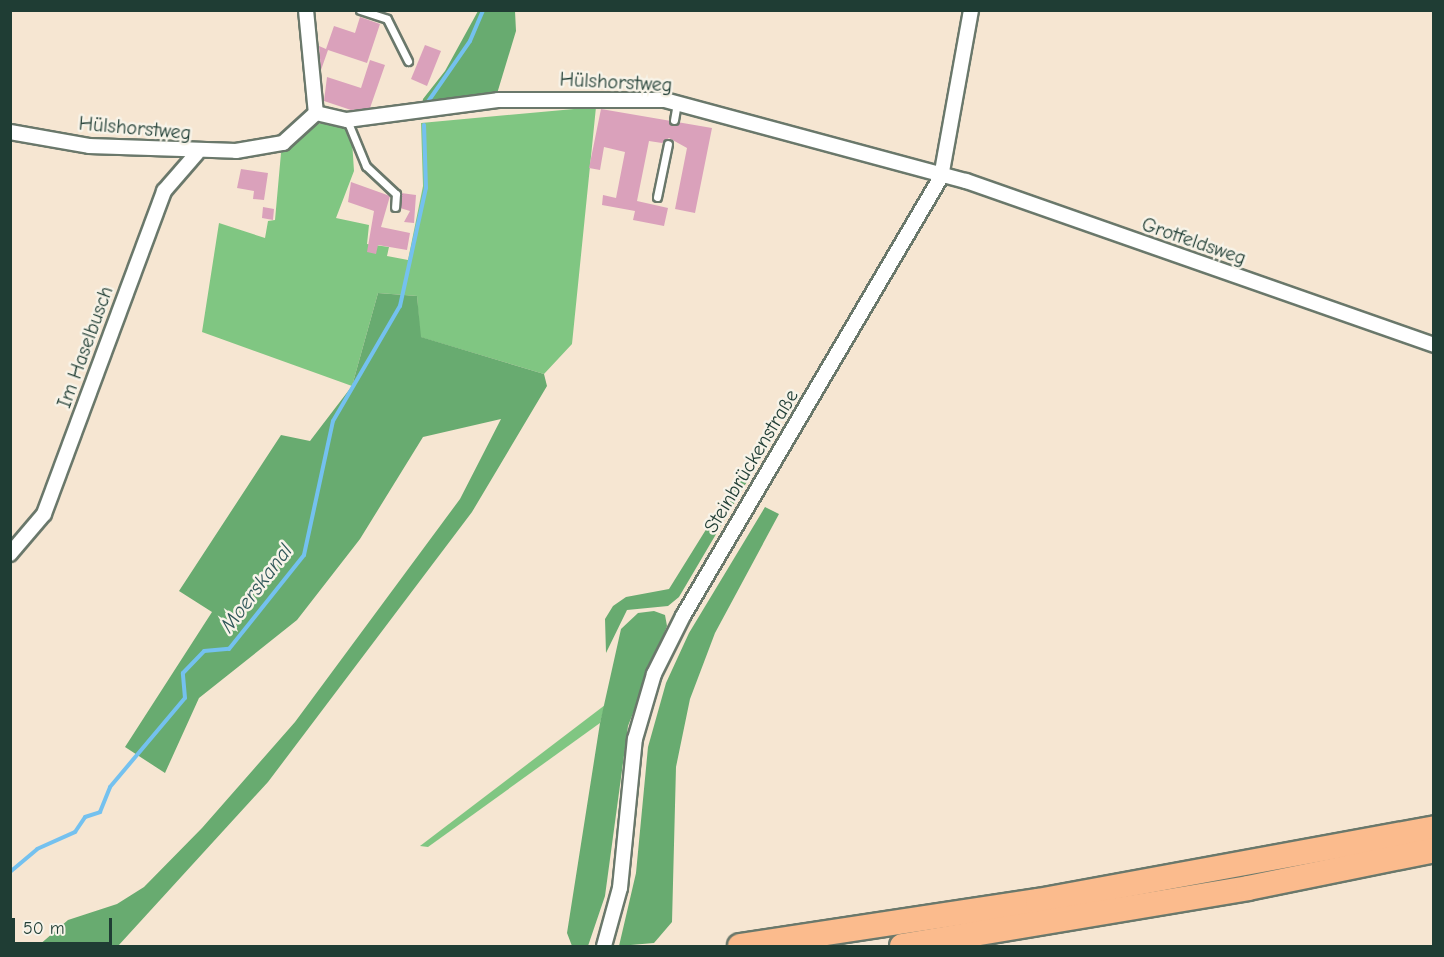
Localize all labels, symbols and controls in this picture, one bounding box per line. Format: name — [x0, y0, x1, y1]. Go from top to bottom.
street label: Hülshorstweg — [559, 67, 673, 97]
street label: Hülshorstweg — [78, 111, 192, 145]
street label: Grotfeldsweg — [1139, 212, 1249, 270]
street label: Im Haselbusch — [52, 283, 118, 411]
street label: Steinbrückenstraße — [699, 385, 803, 537]
water label: Moerskanal — [215, 539, 297, 637]
scale bar — [15, 906, 116, 944]
text: 50 m — [23, 918, 65, 939]

